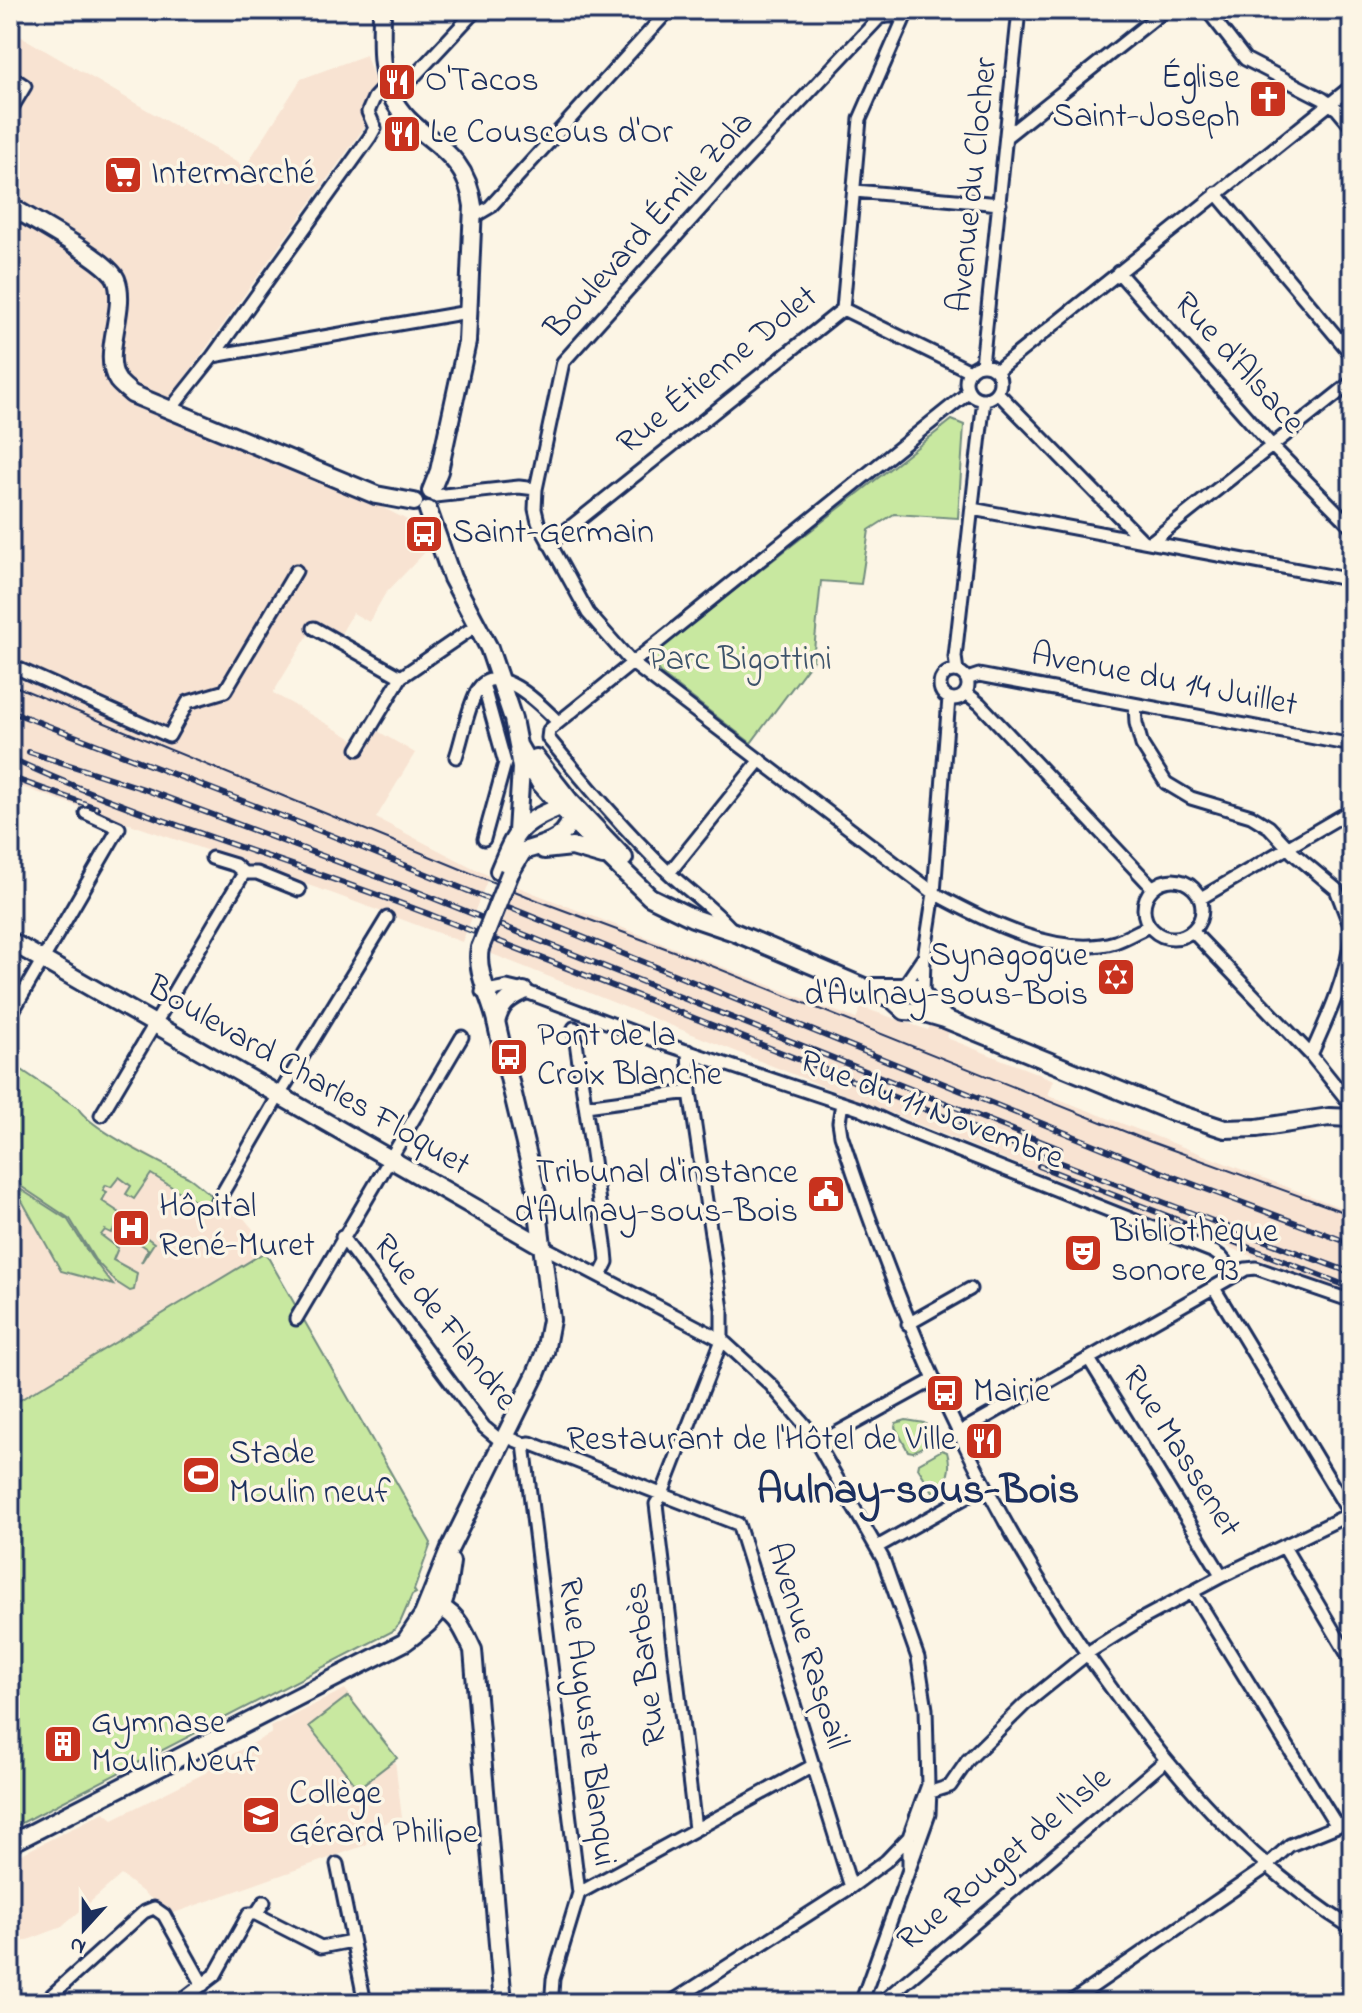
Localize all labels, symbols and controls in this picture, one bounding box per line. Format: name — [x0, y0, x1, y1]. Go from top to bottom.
place label: Église Saint-Joseph — [1052, 54, 1241, 143]
street label: Avenue du Clocher — [936, 55, 1012, 315]
place label: O'Tacos — [425, 57, 539, 107]
restaurant icon: O'Tacos — [376, 61, 418, 103]
church icon: Église Saint-Joseph — [1247, 78, 1289, 120]
street label: Boulevard Émile Zola — [533, 100, 767, 352]
place label: Le Couscous d'Or — [430, 109, 673, 159]
restaurant icon: Le Couscous d'Or — [381, 113, 423, 155]
place label: Intermarché — [151, 150, 315, 200]
supermarket icon: Intermarché — [102, 154, 144, 196]
street label: Rue Étienne Dolet — [606, 274, 830, 468]
street label: Rue d'Alsace — [1160, 281, 1316, 447]
place label: Saint-Germain — [452, 509, 654, 559]
bus stop icon: Saint-Germain — [403, 513, 445, 555]
street label: Avenue du 14 Juillet — [1026, 631, 1302, 731]
park label: Parc Bigottini — [648, 636, 832, 686]
place label: Synagogue d'Aulnay-sous-Bois — [804, 932, 1089, 1021]
synagogue icon: Synagogue d'Aulnay-sous-Bois — [1095, 956, 1137, 998]
street label: Boulevard Charles Floquet — [136, 963, 479, 1190]
place label: Pont de la Croix Blanche — [537, 1012, 723, 1101]
bus stop icon: Pont de la Croix Blanche — [488, 1036, 530, 1078]
street label: Rue du 11 Novembre — [792, 1038, 1071, 1185]
place label: Tribunal d'instance d'Aulnay-sous-Bois — [514, 1149, 799, 1238]
public building icon: Tribunal d'instance d'Aulnay-sous-Bois — [805, 1173, 847, 1215]
place label: Hôpital René-Muret — [159, 1183, 315, 1272]
hospital icon: Hôpital René-Muret — [110, 1207, 152, 1249]
place label: Bibliothèque sonore 93 — [1110, 1208, 1279, 1297]
street label: Rue de Flandre — [359, 1224, 530, 1423]
theatre icon: Bibliothèque sonore 93 — [1062, 1232, 1104, 1274]
street label: Rue Massenet — [1107, 1356, 1253, 1548]
place label: Mairie — [973, 1368, 1051, 1418]
bus stop icon: Mairie — [924, 1372, 966, 1414]
place label: Restaurant de l'Hôtel de Ville — [566, 1416, 957, 1466]
restaurant icon: Restaurant de l'Hôtel de Ville — [963, 1420, 1005, 1462]
place label: Stade Moulin neuf — [229, 1430, 391, 1519]
sports icon: Stade Moulin neuf — [180, 1454, 222, 1496]
district label: Aulnay-sous-Bois — [757, 1461, 1079, 1522]
street label: Avenue Raspail — [751, 1537, 861, 1755]
street label: Rue Auguste Blanqui — [543, 1575, 629, 1869]
street label: Rue Barbès — [612, 1579, 682, 1749]
place label: Gymnase Moulin Neuf — [91, 1699, 259, 1788]
building icon: Gymnase Moulin Neuf — [42, 1723, 84, 1765]
street label: Rue Rouget de l'Isle — [887, 1755, 1124, 1965]
place label: Collège Gérard Philipe — [289, 1770, 479, 1859]
school or university icon: Collège Gérard Philipe — [240, 1794, 282, 1836]
north arrow — [44, 1889, 124, 1969]
text: N — [65, 1927, 91, 1962]

